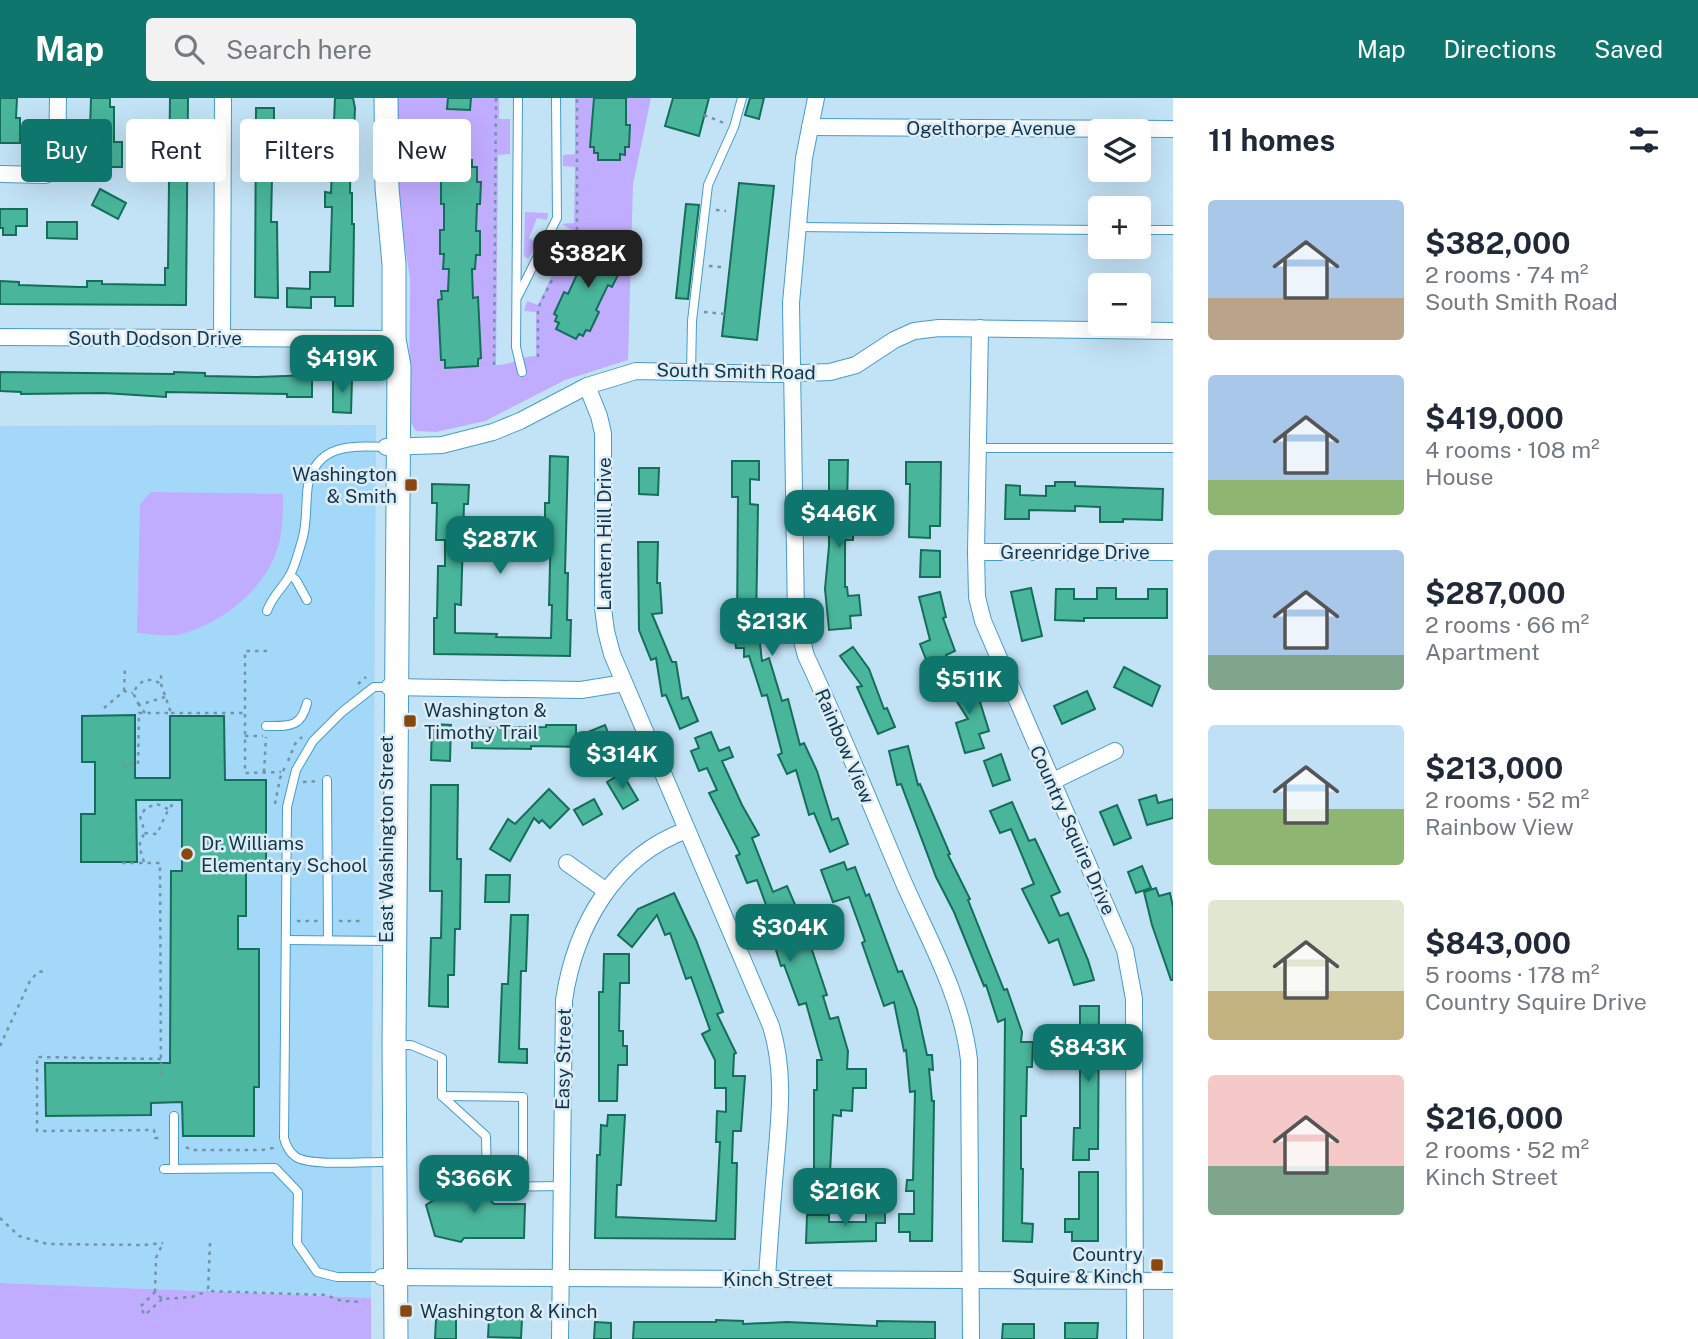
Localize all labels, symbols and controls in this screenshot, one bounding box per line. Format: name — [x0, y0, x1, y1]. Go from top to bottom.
search box — [146, 18, 636, 81]
text: Map — [35, 30, 104, 68]
icon: search — [170, 30, 208, 68]
text: Search here — [226, 34, 372, 65]
text: Map — [1357, 35, 1406, 63]
text: Directions — [1444, 35, 1556, 63]
text: Saved — [1594, 35, 1663, 63]
street label: Ogelthorpe Avenue — [906, 117, 1076, 139]
chip: Buy — [21, 119, 112, 182]
chip: Rent — [126, 119, 226, 182]
chip: Filters — [240, 119, 359, 182]
chip: New — [373, 119, 471, 182]
map controls — [1088, 119, 1151, 336]
button: layers — [1088, 119, 1151, 182]
icon: filters — [1625, 121, 1663, 159]
text: 11 homes — [1208, 122, 1335, 158]
button: + — [1088, 196, 1151, 259]
text: $382,000 — [1425, 225, 1571, 261]
icon: home — [1264, 228, 1348, 312]
pin: $382K — [539, 230, 637, 290]
text: $382K — [549, 239, 627, 266]
text: 2 rooms · 74 m² — [1425, 261, 1588, 288]
button: − — [1088, 273, 1151, 336]
text: South Smith Road — [1425, 288, 1618, 315]
street label: South Dodson Drive — [68, 327, 242, 349]
pin: $419K — [293, 336, 391, 395]
text: $419K — [306, 344, 378, 371]
street label: South Smith Road — [656, 359, 816, 383]
text: $419,000 — [1425, 400, 1564, 436]
icon: home — [1264, 403, 1348, 487]
text: 4 rooms · 108 m² — [1425, 436, 1600, 463]
street label: Lantern Hill Drive — [593, 457, 615, 611]
place label: Washington & Smith — [292, 463, 397, 507]
text: House — [1425, 463, 1493, 490]
marker: Washington & Smith — [403, 477, 419, 493]
pin: $446K — [790, 490, 888, 550]
text: $446K — [800, 499, 878, 526]
pin: $287K — [451, 517, 549, 576]
text: $287K — [462, 525, 538, 552]
street label: Greenridge Drive — [1000, 541, 1150, 563]
text: $287,000 — [1425, 575, 1566, 611]
icon: home — [1264, 578, 1348, 662]
pin: $213K — [723, 598, 821, 658]
text: $213K — [736, 607, 808, 634]
text: 2 rooms · 66 m² — [1425, 611, 1589, 638]
text: Apartment — [1425, 638, 1540, 665]
pin: $511K — [920, 656, 1018, 716]
text: $511K — [935, 665, 1003, 692]
street label: Rainbow View — [811, 685, 879, 807]
place label: Washington & Timothy Trail — [424, 699, 547, 743]
marker: Washington & Timothy Trail — [402, 713, 418, 729]
pin: $314K — [573, 732, 671, 791]
street label: East Washington Street — [375, 735, 397, 943]
text: $314K — [586, 740, 658, 767]
street label: Country Squire Drive — [1026, 742, 1120, 918]
text: $213,000 — [1425, 750, 1563, 786]
icon: home — [1264, 753, 1348, 837]
text: 2 rooms · 52 m² — [1425, 786, 1589, 813]
text: Rainbow View — [1425, 813, 1574, 840]
place label: Dr. Williams Elementary School — [201, 832, 368, 876]
marker: Dr. Williams Elementary School — [179, 846, 195, 862]
pin: $304K — [741, 904, 839, 964]
text: $304K — [751, 913, 829, 940]
text: $843,000 — [1425, 925, 1571, 961]
icon: home — [1264, 928, 1348, 1012]
text: 5 rooms · 178 m² — [1425, 961, 1599, 988]
text: Country Squire Drive — [1425, 988, 1647, 1015]
street label: Easy Street — [551, 1008, 575, 1110]
pin: $843K — [1039, 1024, 1137, 1084]
text: $843K — [1049, 1033, 1127, 1060]
text: $216,000 — [1425, 1100, 1563, 1136]
icon: home — [1264, 1103, 1348, 1187]
text: 2 rooms · 52 m² — [1425, 1136, 1589, 1163]
pin: $366K — [425, 1156, 523, 1215]
text: Kinch Street — [1425, 1163, 1558, 1190]
text: $366K — [435, 1164, 513, 1191]
pin: $216K — [796, 1168, 894, 1228]
text: $216K — [809, 1177, 881, 1204]
place label: Country Squire & Kinch — [1012, 1243, 1143, 1287]
marker: Country Squire & Kinch — [1149, 1257, 1165, 1273]
street label: Kinch Street — [723, 1268, 833, 1290]
place label: Washington & Kinch — [420, 1300, 597, 1322]
marker: Washington & Kinch — [398, 1303, 414, 1319]

